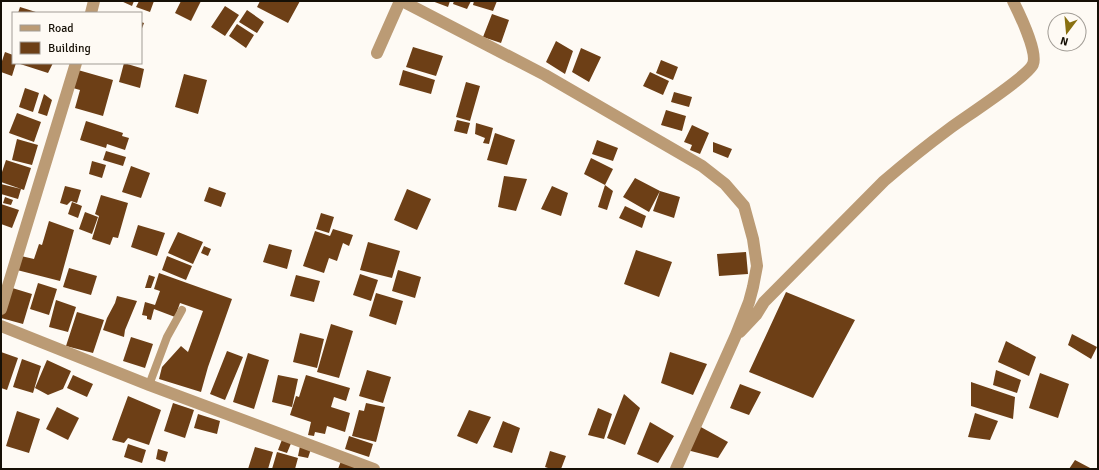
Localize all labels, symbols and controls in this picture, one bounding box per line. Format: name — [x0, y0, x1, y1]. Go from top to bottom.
legend — [12, 12, 142, 64]
north arrow — [1047, 12, 1087, 52]
text: Road — [48, 21, 74, 36]
text: N — [1059, 34, 1070, 48]
text: Building — [48, 41, 91, 56]

